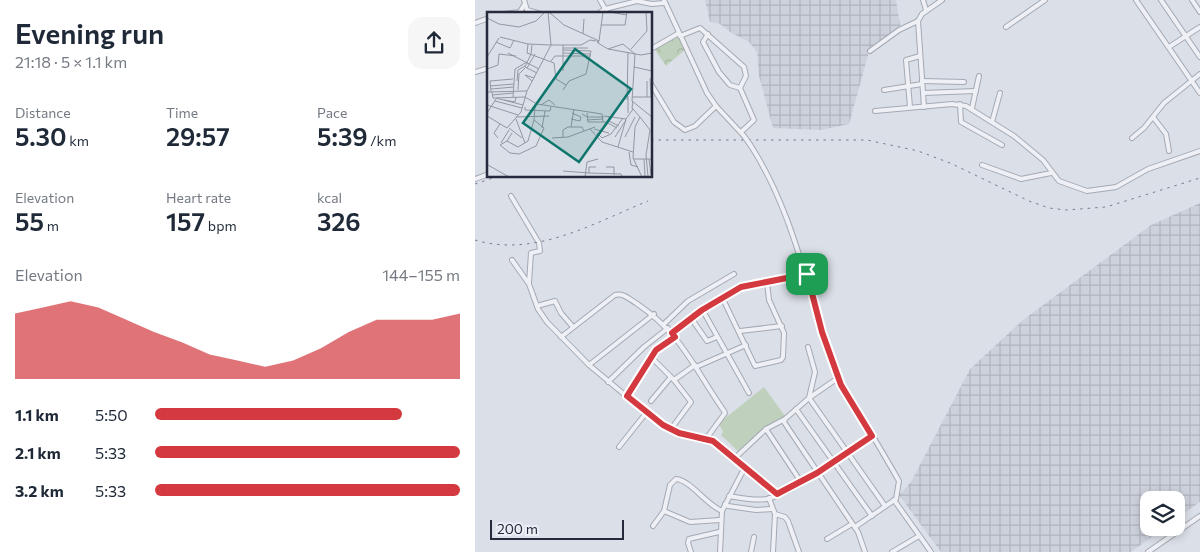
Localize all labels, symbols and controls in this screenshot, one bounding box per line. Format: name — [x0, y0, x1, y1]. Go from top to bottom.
inset map — [487, 12, 653, 178]
text: Evening run — [15, 16, 164, 50]
button: share — [408, 17, 460, 69]
text: 21:18 · 5 × 1.1 km — [15, 52, 127, 71]
text: Distance — [15, 104, 71, 121]
text: Time — [166, 104, 198, 121]
text: Pace — [317, 104, 347, 121]
text: 5.30 — [15, 121, 66, 151]
text: 29:57 — [166, 121, 230, 151]
text: 5:39 — [317, 121, 368, 151]
text: km — [66, 132, 89, 149]
text: /km — [368, 132, 396, 149]
text: Elevation — [15, 189, 74, 206]
text: Heart rate — [166, 189, 231, 206]
text: kcal — [317, 189, 342, 206]
text: 55 — [15, 206, 44, 236]
text: 157 — [166, 206, 205, 236]
text: 326 — [317, 206, 361, 236]
text: m — [44, 217, 59, 234]
text: bpm — [205, 217, 237, 234]
pin — [786, 253, 828, 295]
icon: arrive — [793, 260, 821, 288]
text: Elevation — [15, 265, 83, 284]
text: 144–155 m — [382, 265, 460, 284]
text: 1.1 km — [15, 405, 59, 424]
text: 5:50 — [95, 405, 128, 424]
text: 2.1 km — [15, 443, 61, 462]
text: 5:33 — [95, 443, 126, 462]
text: 3.2 km — [15, 481, 64, 500]
text: 5:33 — [95, 481, 126, 500]
map controls — [1140, 491, 1185, 536]
button: layers — [1140, 491, 1185, 536]
scale bar — [490, 517, 624, 540]
text: 200 m — [497, 520, 538, 537]

